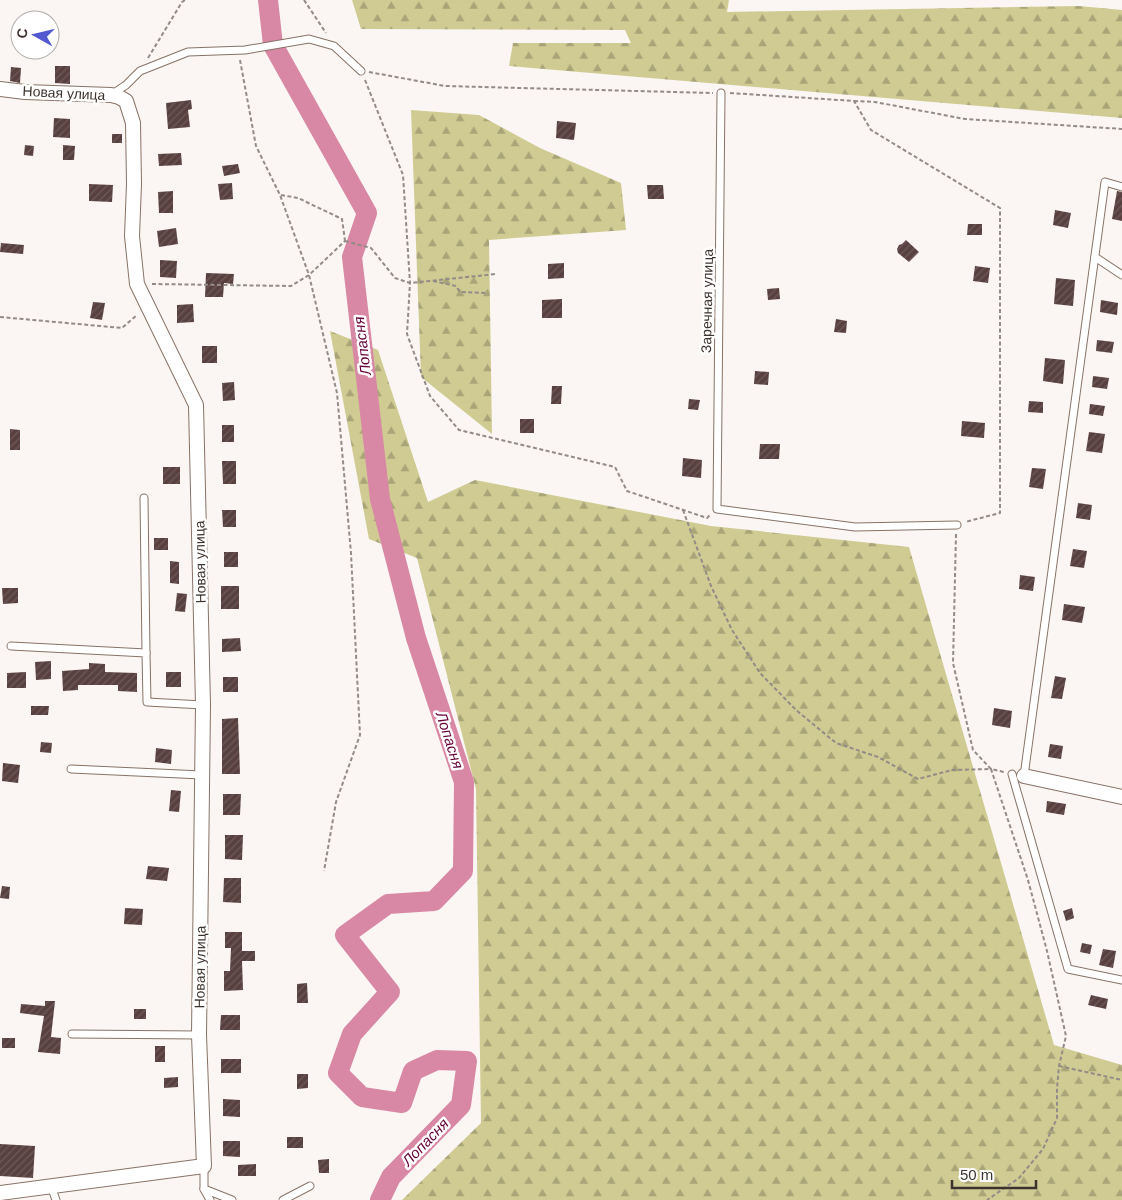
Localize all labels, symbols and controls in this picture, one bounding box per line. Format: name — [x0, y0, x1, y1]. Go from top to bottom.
north arrow — [10, 10, 60, 60]
text: С — [13, 27, 31, 39]
street label: Новая улица — [22, 83, 106, 103]
street label: Заречная улица — [698, 249, 716, 353]
water label: Лопасня — [350, 316, 374, 377]
street label: Новая улица — [191, 520, 209, 604]
water label: Лопасня — [432, 708, 467, 771]
street label: Новая улица — [191, 925, 209, 1009]
water label: Лопасня — [398, 1115, 452, 1170]
scale bar — [952, 1158, 1036, 1190]
text: 50 m — [960, 1166, 993, 1183]

